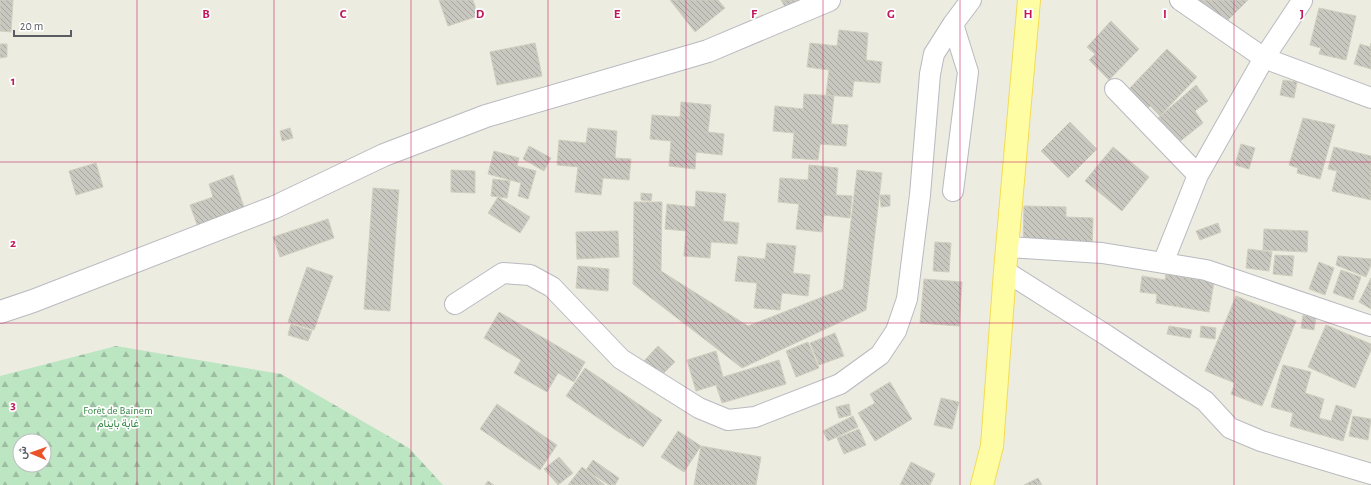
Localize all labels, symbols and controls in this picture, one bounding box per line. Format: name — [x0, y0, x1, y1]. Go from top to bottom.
text: B — [202, 8, 210, 21]
text: C — [340, 8, 347, 21]
text: D — [476, 8, 485, 21]
text: E — [614, 8, 621, 21]
text: F — [751, 8, 758, 21]
text: G — [887, 8, 895, 21]
text: H — [1023, 8, 1033, 21]
text: I — [1163, 8, 1167, 21]
text: J — [1300, 8, 1304, 21]
scale bar — [14, 12, 71, 38]
text: 20 m — [20, 20, 43, 32]
text: 1 — [11, 75, 15, 88]
text: 2 — [10, 237, 16, 250]
text: 3 — [10, 399, 16, 412]
park label: Forêt de Baïnem غابة باينام — [83, 405, 153, 431]
north arrow — [12, 433, 52, 473]
text: ش — [17, 446, 29, 460]

